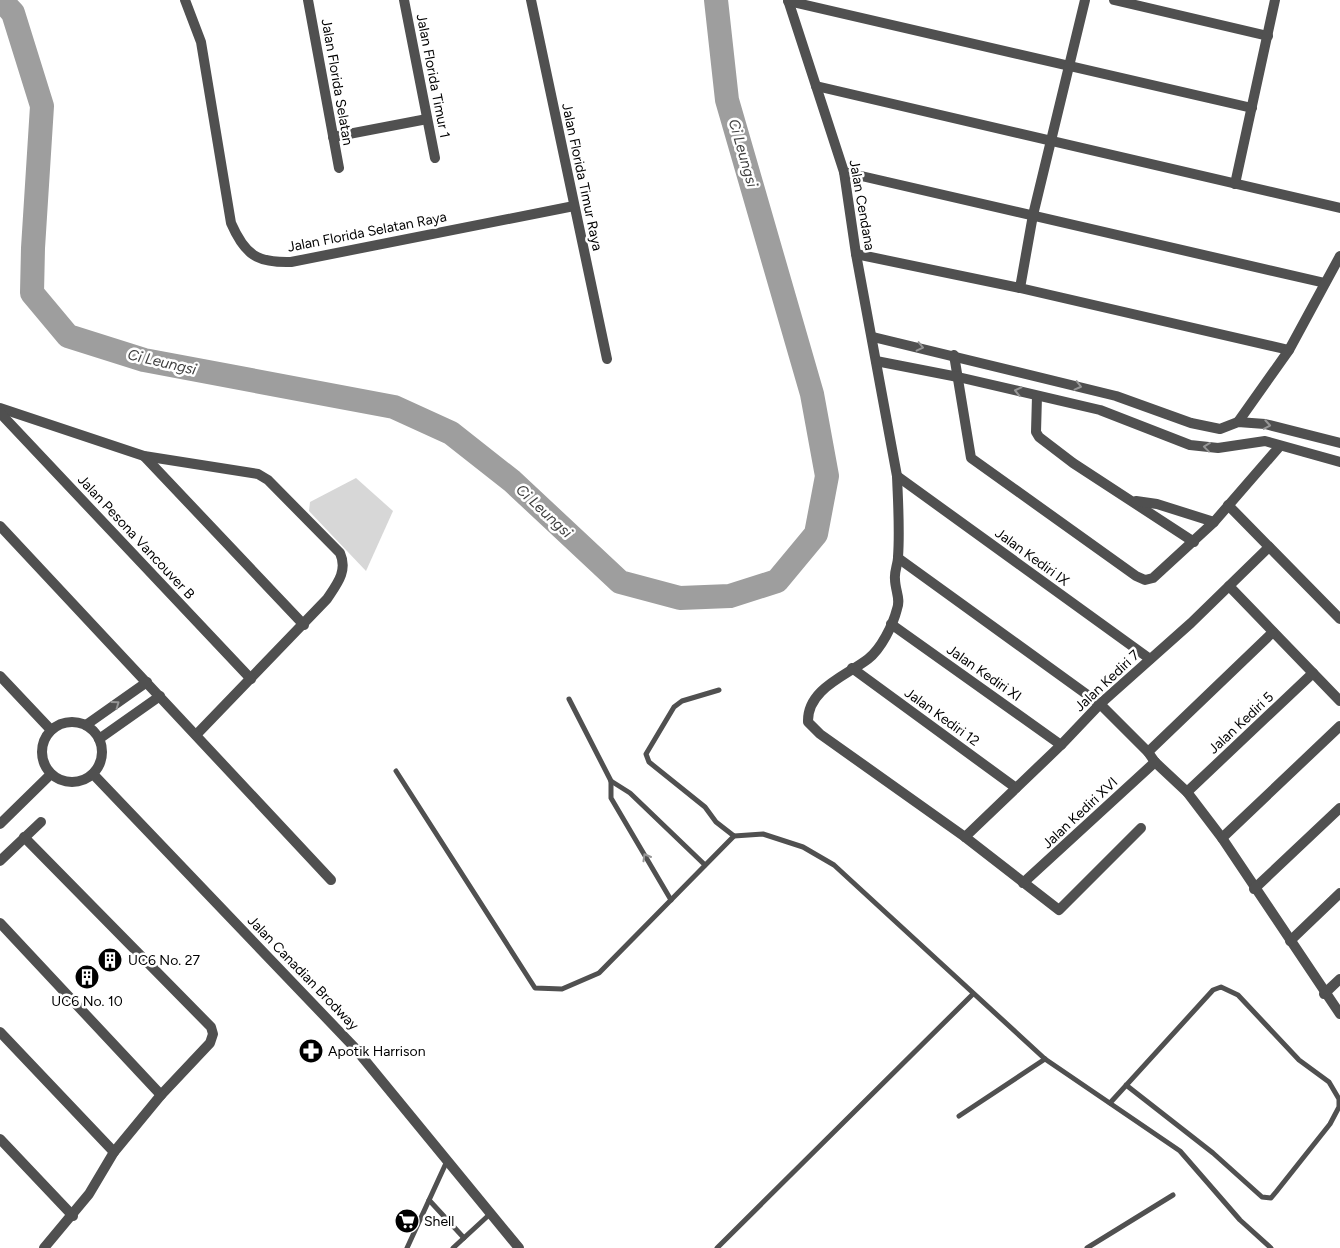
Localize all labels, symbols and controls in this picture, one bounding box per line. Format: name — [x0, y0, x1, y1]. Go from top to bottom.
street label: Jalan Florida Timur 1 — [413, 12, 453, 140]
street label: Jalan Florida Selatan — [318, 17, 357, 147]
street label: Jalan Florida Timur Raya — [558, 102, 606, 252]
water label: Ci Leungsi — [725, 117, 761, 190]
street label: Jalan Cendana — [846, 158, 878, 252]
street label: Jalan Florida Selatan Raya — [286, 208, 448, 256]
one-way arrow — [916, 341, 925, 352]
water label: Ci Leungsi — [126, 345, 199, 379]
one-way arrow — [1074, 380, 1083, 391]
one-way arrow — [1014, 386, 1023, 397]
one-way arrow — [1263, 419, 1272, 429]
one-way arrow — [1203, 442, 1211, 453]
street label: Jalan Pesona Vancouver B — [74, 471, 198, 603]
water label: Ci Leungsi — [512, 481, 576, 542]
street label: Jalan Kediri IX — [992, 524, 1073, 590]
street label: Jalan Kediri XI — [943, 641, 1025, 705]
street label: Jalan Kediri 7 — [1071, 646, 1143, 715]
street label: Jalan Kediri 12 — [901, 684, 983, 750]
street label: Jalan Kediri 5 — [1205, 689, 1277, 757]
one-way arrow — [111, 701, 120, 710]
street label: Jalan Kediri XVI — [1039, 774, 1121, 852]
one-way arrow — [643, 854, 653, 863]
street label: Jalan Canadian Brodway — [244, 912, 363, 1034]
building icon: UC6 No. 27 — [97, 947, 123, 973]
place label: UC6 No. 27 — [128, 952, 201, 969]
building icon: UC6 No. 10 — [74, 964, 100, 990]
place label: UC6 No. 10 — [51, 993, 123, 1010]
pharmacy icon: Apotik Harrison — [298, 1038, 324, 1064]
place label: Apotik Harrison — [328, 1043, 426, 1060]
supermarket icon: Shell — [394, 1208, 420, 1234]
place label: Shell — [424, 1213, 454, 1230]

